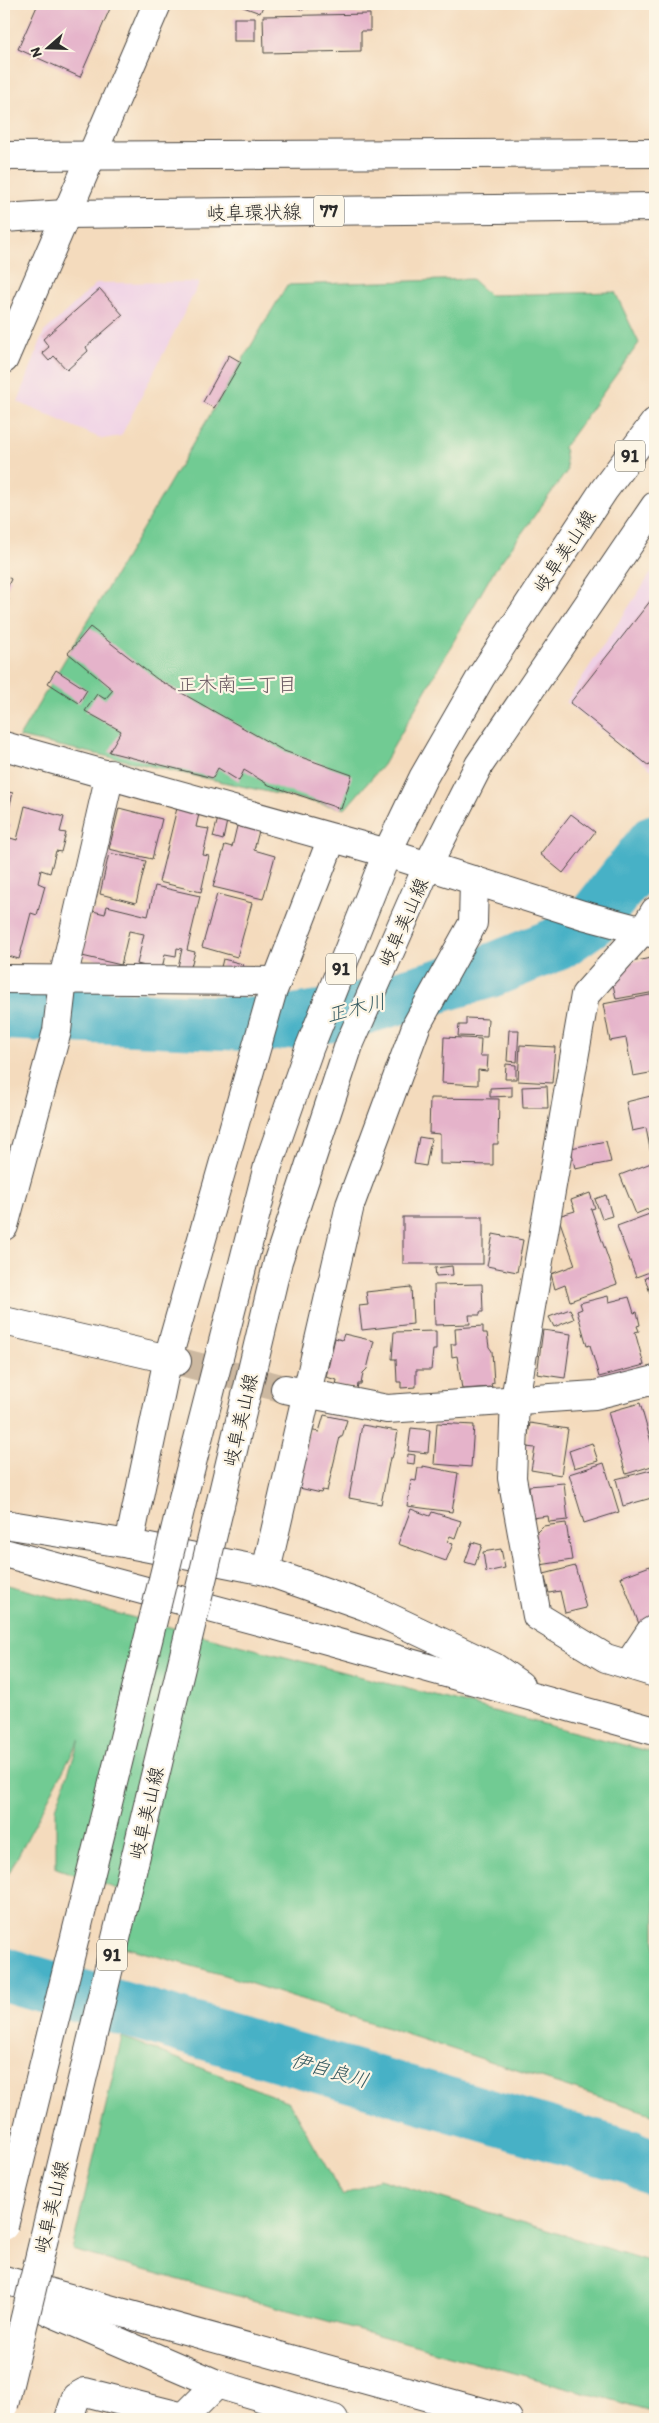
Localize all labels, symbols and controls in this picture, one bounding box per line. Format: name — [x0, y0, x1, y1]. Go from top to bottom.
north arrow — [22, 22, 72, 72]
text: N — [27, 45, 46, 60]
road number: 77 — [314, 196, 344, 227]
street label: 岐阜環状線 — [206, 200, 302, 225]
road number: 91 — [615, 441, 645, 472]
street label: 岐阜美山線 — [528, 505, 601, 597]
district label: 正木南二丁目 — [177, 672, 297, 696]
street label: 岐阜美山線 — [374, 874, 433, 970]
road number: 91 — [326, 954, 356, 984]
water label: 正木川 — [324, 989, 388, 1027]
street label: 岐阜美山線 — [219, 1371, 262, 1469]
street label: 岐阜美山線 — [125, 1764, 168, 1862]
road number: 91 — [97, 1940, 127, 1970]
water label: 伊自良川 — [288, 2047, 372, 2093]
street label: 岐阜美山線 — [30, 2158, 73, 2256]

